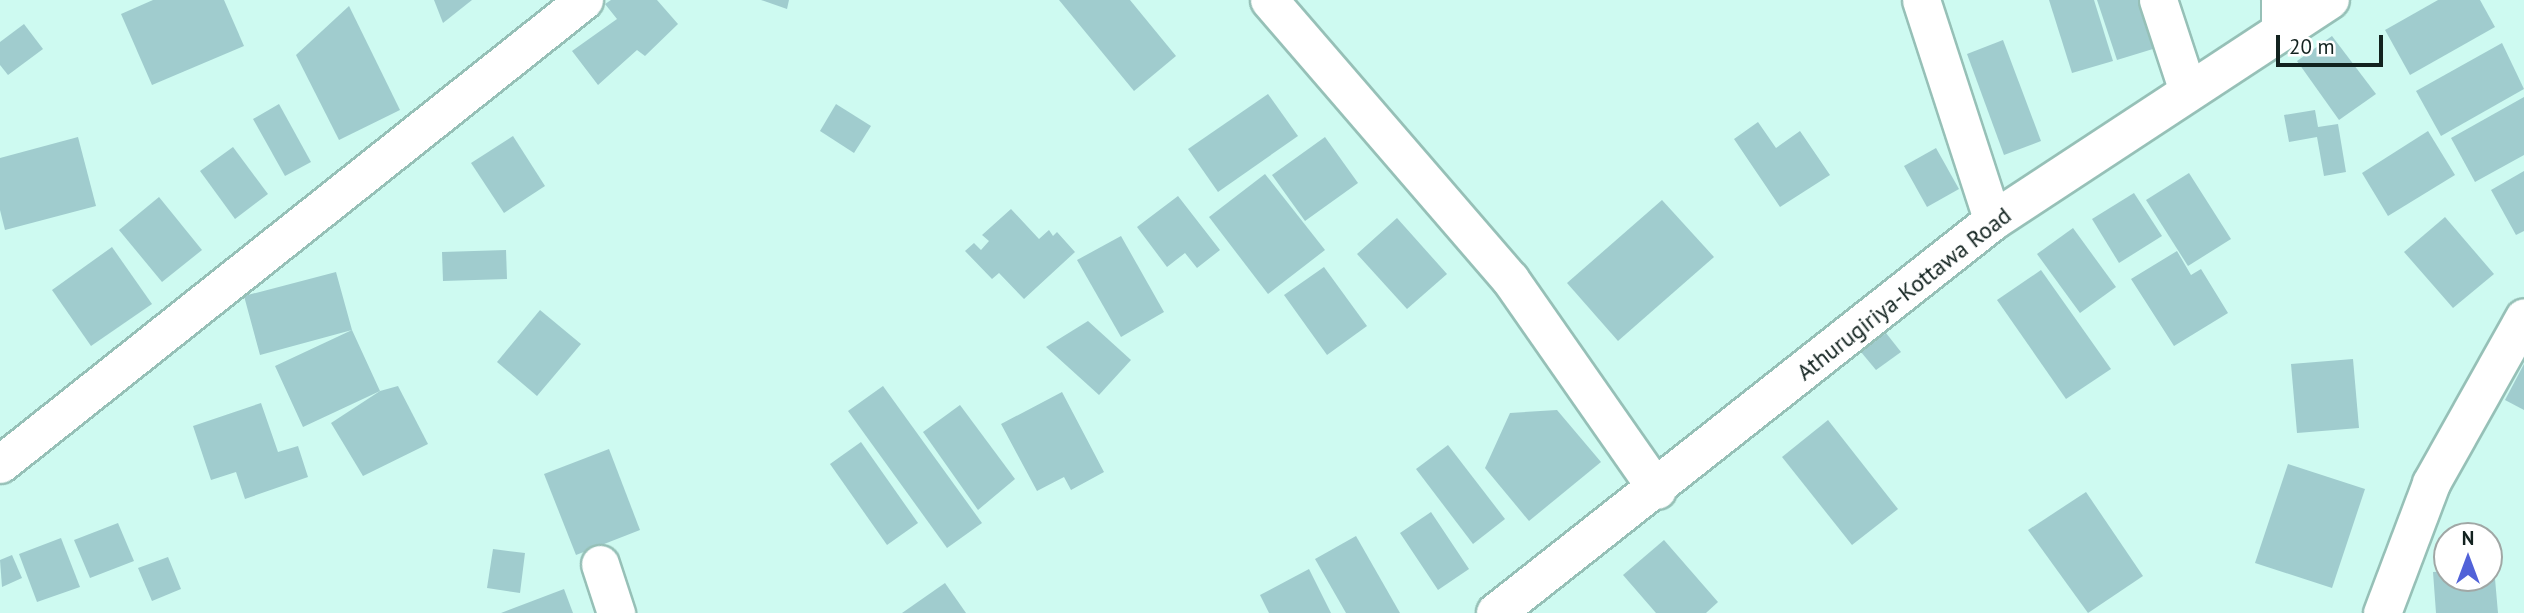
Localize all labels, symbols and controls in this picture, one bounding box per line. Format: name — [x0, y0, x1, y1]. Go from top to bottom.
scale bar — [2279, 21, 2386, 65]
text: 20 m — [2289, 33, 2335, 60]
street label: Athurugiriya-Kottawa Road — [1791, 202, 2017, 386]
north arrow — [2433, 522, 2503, 592]
text: N — [2462, 526, 2474, 550]

